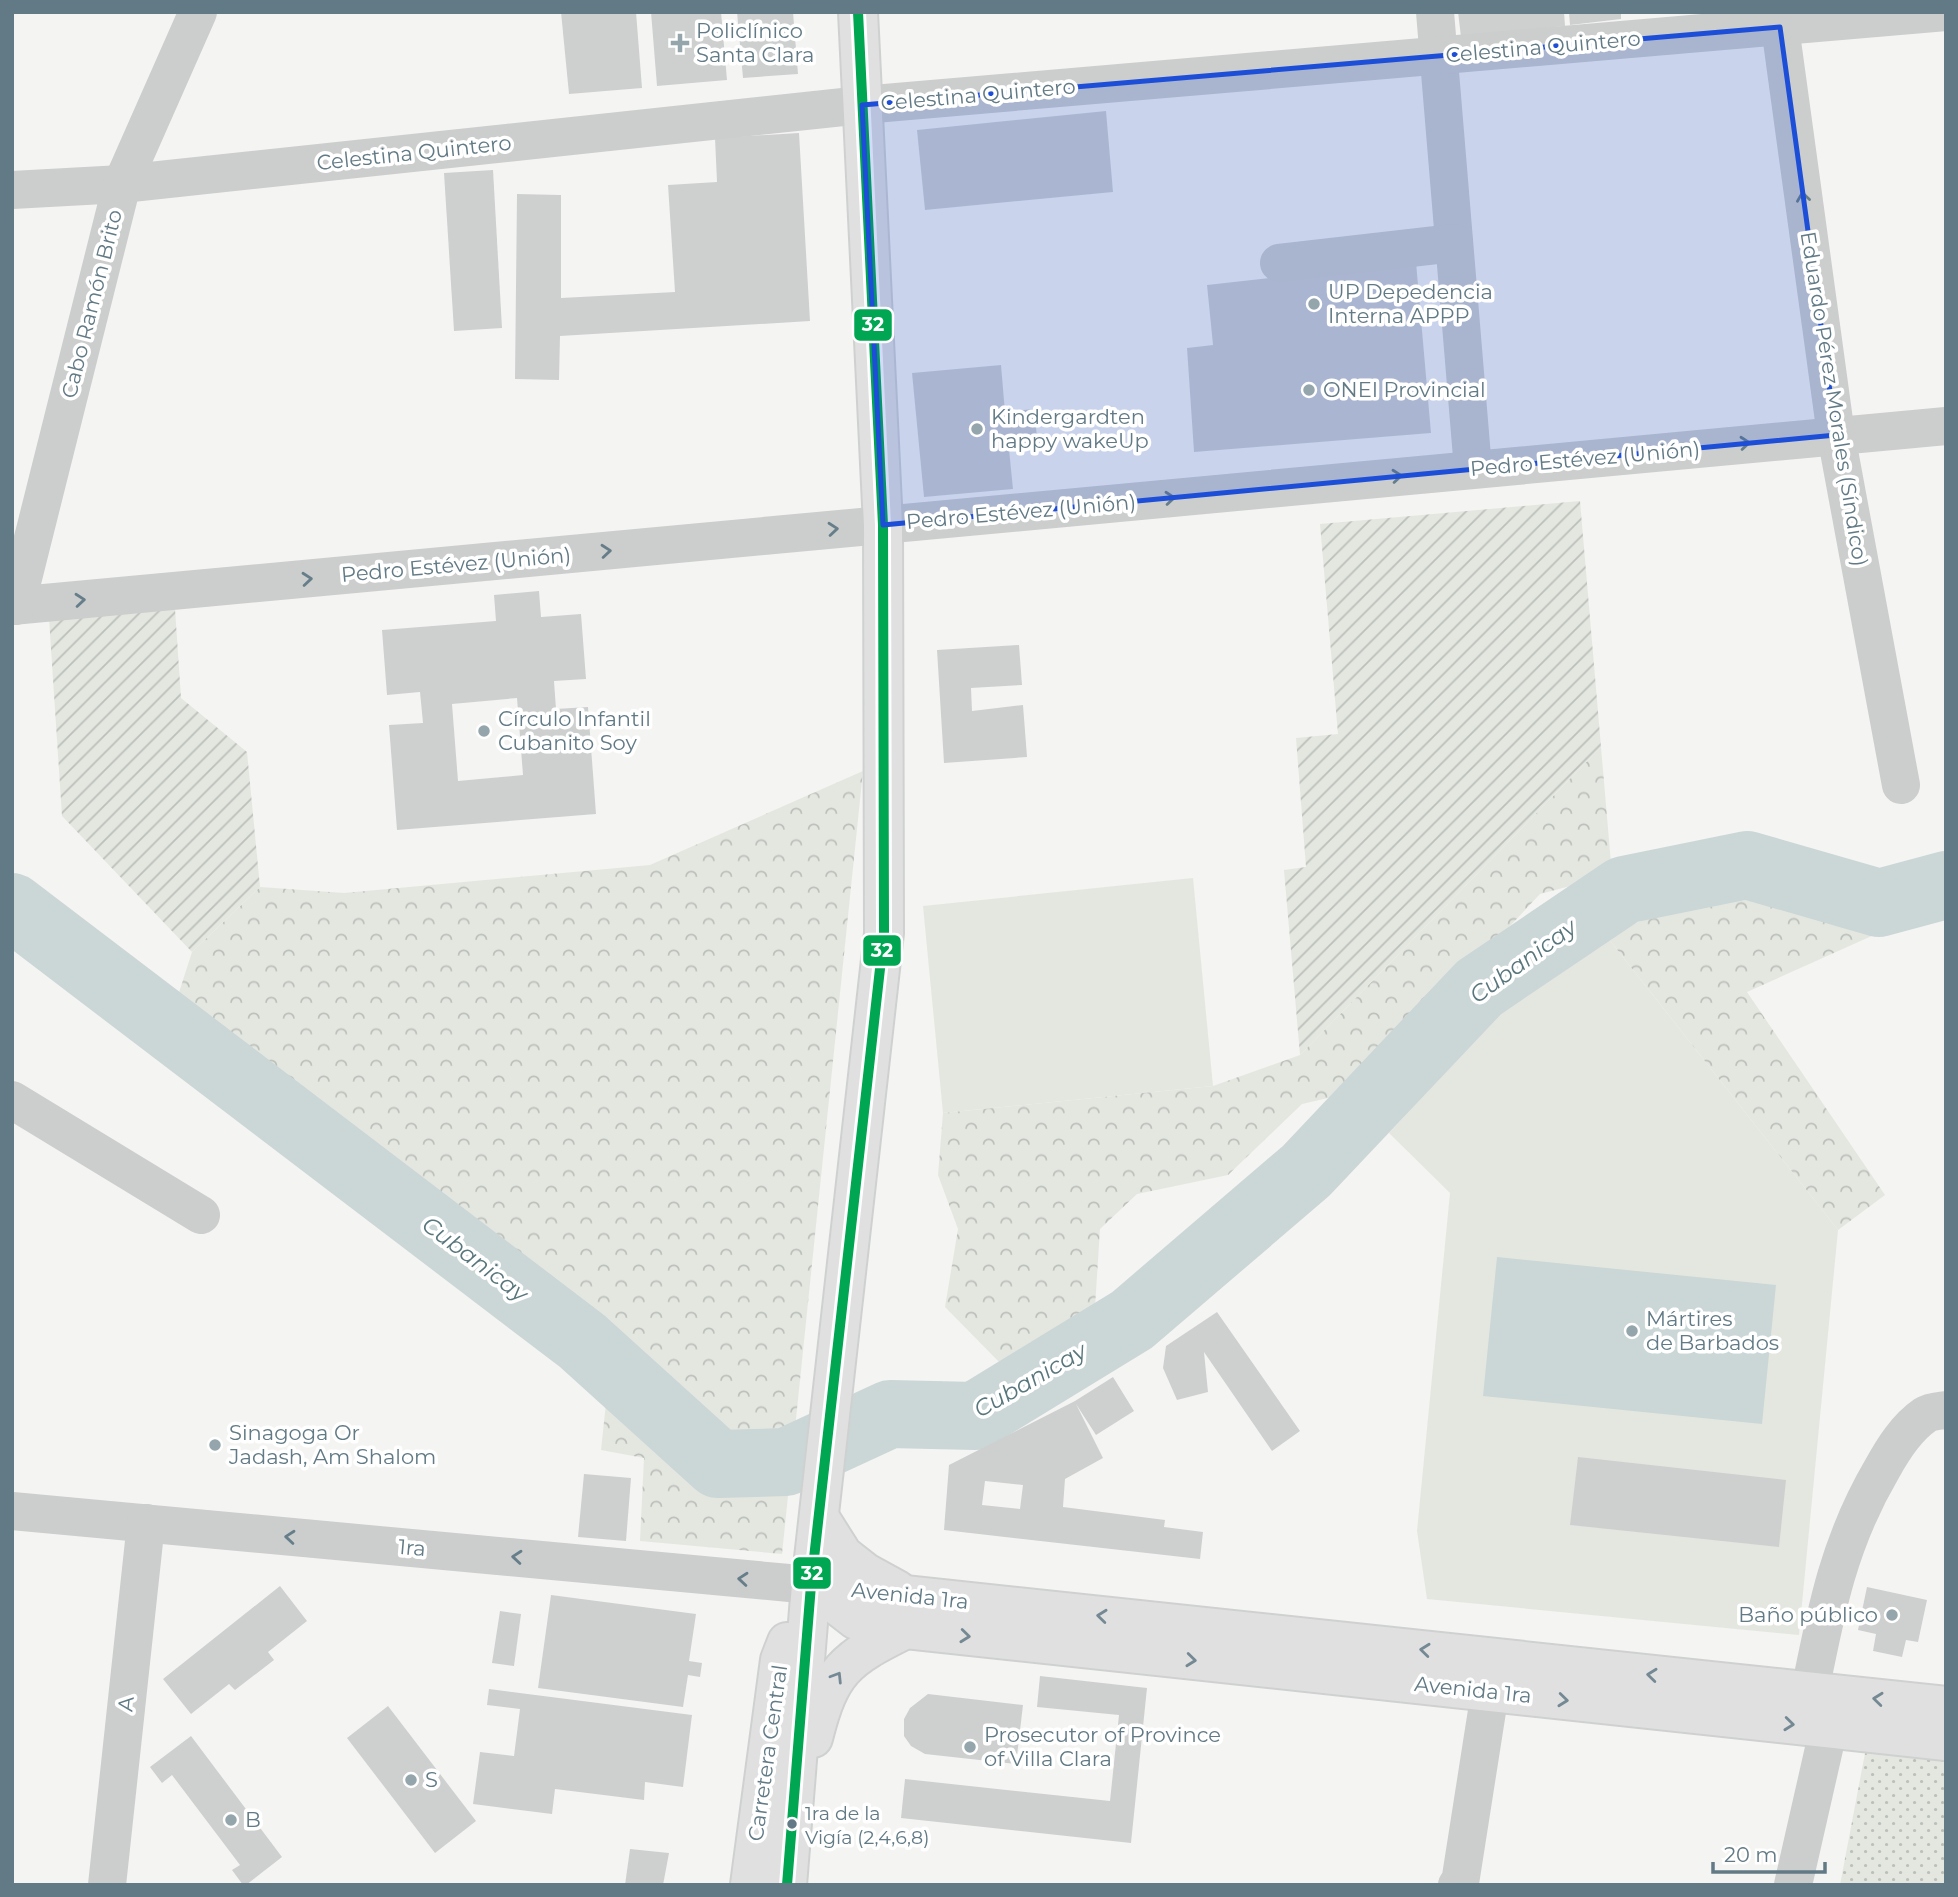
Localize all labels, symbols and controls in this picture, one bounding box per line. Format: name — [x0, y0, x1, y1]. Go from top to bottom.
place label: Policlínico Santa Clara — [696, 18, 814, 67]
street label: Celestina Quintero — [1444, 26, 1642, 67]
marker: Policlínico Santa Clara — [670, 33, 690, 53]
street label: Celestina Quintero — [879, 74, 1077, 115]
street label: Celestina Quintero — [315, 130, 513, 175]
one-way arrow — [1796, 192, 1811, 203]
street label: Cabo Ramón Brito — [56, 207, 127, 401]
street label: Eduardo Pérez Morales (Síndico) — [1796, 230, 1873, 568]
place label: UP Depedencia Interna APPP — [1328, 279, 1493, 328]
marker: UP Depedencia Interna APPP — [1306, 296, 1322, 312]
line badge: 32 — [853, 308, 893, 342]
text: 32 — [861, 313, 884, 336]
place label: ONEI Provincial — [1323, 377, 1486, 402]
marker: ONEI Provincial — [1301, 382, 1317, 398]
place label: Kindergardten happy wakeUp — [991, 404, 1149, 453]
marker: Kindergardten happy wakeUp — [969, 421, 985, 437]
street label: Pedro Estévez (Unión) — [1469, 436, 1701, 481]
one-way arrow — [1739, 436, 1751, 451]
one-way arrow — [1391, 469, 1402, 484]
street label: Pedro Estévez (Unión) — [905, 489, 1137, 534]
one-way arrow — [1165, 491, 1176, 506]
one-way arrow — [827, 522, 839, 537]
street label: Pedro Estévez (Unión) — [340, 542, 572, 587]
one-way arrow — [601, 543, 612, 558]
one-way arrow — [301, 571, 312, 586]
one-way arrow — [75, 593, 86, 608]
place label: Círculo Infantil Cubanito Soy — [498, 706, 651, 755]
marker: Círculo Infantil Cubanito Soy — [476, 723, 492, 739]
water label: Cubanicay — [1464, 912, 1583, 1009]
line badge: 32 — [862, 934, 902, 967]
text: 32 — [870, 939, 893, 962]
water label: Cubanicay — [417, 1210, 535, 1309]
place label: Mártires de Barbados — [1646, 1306, 1779, 1355]
marker: Mártires de Barbados — [1624, 1323, 1640, 1339]
water label: Cubanicay — [969, 1336, 1093, 1423]
place label: Sinagoga Or Jadash, Am Shalom — [228, 1420, 436, 1469]
marker: Sinagoga Or Jadash, Am Shalom — [207, 1437, 223, 1453]
one-way arrow — [284, 1529, 296, 1544]
street label: 1ra — [397, 1534, 427, 1561]
one-way arrow — [511, 1550, 523, 1565]
line badge: 32 — [792, 1556, 832, 1590]
text: 32 — [800, 1562, 823, 1585]
one-way arrow — [737, 1572, 748, 1587]
street label: Avenida 1ra — [850, 1577, 970, 1614]
place label: Baño público — [1738, 1602, 1878, 1627]
marker: Baño público — [1884, 1607, 1900, 1623]
one-way arrow — [1096, 1609, 1107, 1624]
one-way arrow — [959, 1628, 970, 1643]
one-way arrow — [1420, 1643, 1431, 1658]
one-way arrow — [1185, 1652, 1197, 1667]
street label: Carretera Central — [743, 1663, 792, 1843]
one-way arrow — [1646, 1667, 1657, 1682]
one-way arrow — [829, 1671, 842, 1684]
street label: Avenida 1ra — [1413, 1671, 1533, 1708]
one-way arrow — [1872, 1691, 1884, 1706]
one-way arrow — [1558, 1692, 1569, 1707]
street label: A — [112, 1694, 139, 1713]
one-way arrow — [1784, 1716, 1795, 1731]
place label: Prosecutor of Province of Villa Clara — [984, 1722, 1221, 1771]
marker: Prosecutor of Province of Villa Clara — [962, 1739, 978, 1755]
place label: S — [425, 1767, 438, 1792]
marker: S — [403, 1772, 419, 1788]
place label: 1ra de la Vigía (2,4,6,8) — [805, 1802, 929, 1849]
place label: B — [245, 1807, 261, 1832]
marker: B — [223, 1812, 239, 1828]
marker: 1ra de la Vigía (2,4,6,8) — [785, 1817, 799, 1831]
scale bar — [1713, 1830, 1825, 1874]
text: 20 m — [1724, 1842, 1778, 1867]

